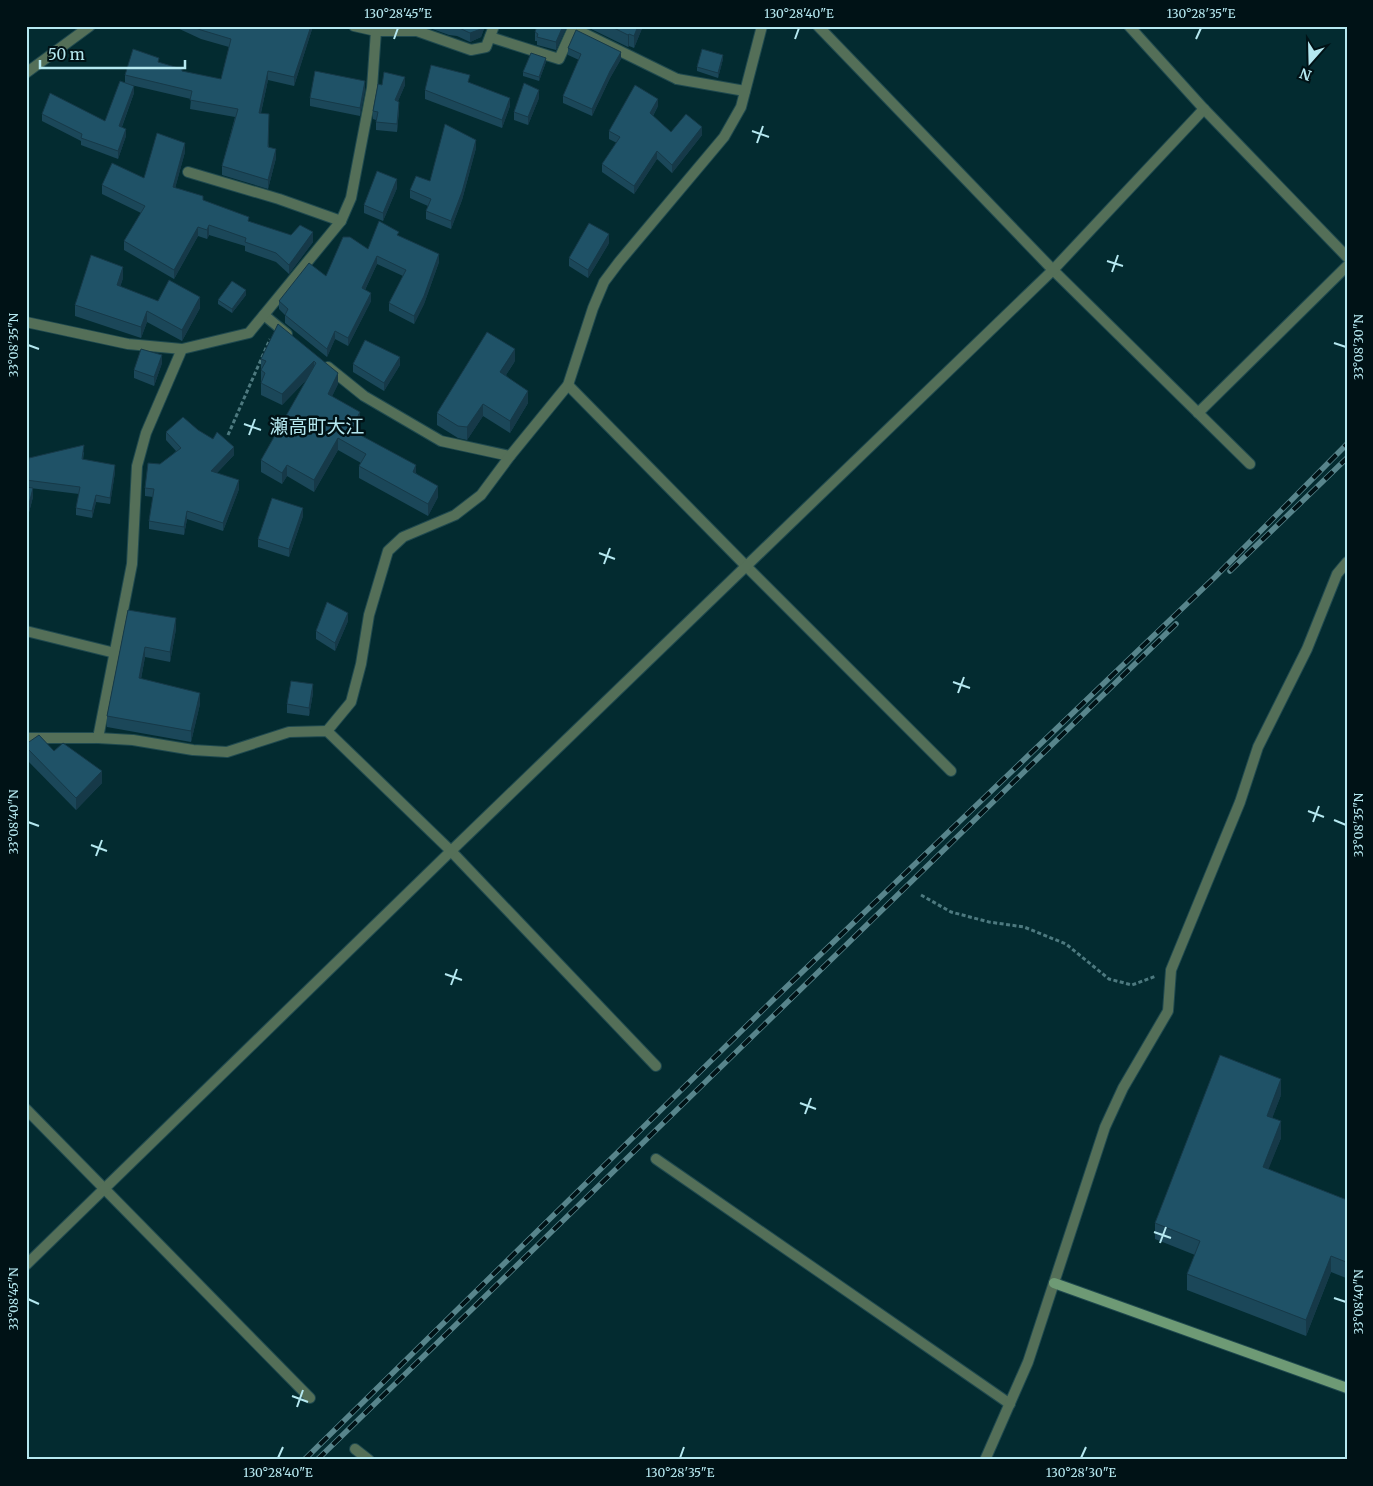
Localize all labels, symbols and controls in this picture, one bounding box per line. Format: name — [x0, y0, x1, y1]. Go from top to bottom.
text: 130°28'45"E — [364, 6, 432, 21]
text: 130°28'40"E — [764, 6, 834, 21]
text: 130°28'35"E — [1167, 6, 1236, 21]
scale bar — [40, 38, 185, 70]
north arrow — [1286, 38, 1336, 88]
text: 50 m — [48, 45, 85, 64]
text: N — [1297, 64, 1314, 85]
text: 33°08'35"N — [6, 312, 21, 377]
text: 33°08'30"N — [1351, 313, 1366, 380]
district label: 瀬高町大江 — [269, 414, 365, 438]
text: 33°08'40"N — [6, 789, 21, 855]
text: 33°08'35"N — [1351, 792, 1366, 857]
text: 33°08'45"N — [6, 1267, 21, 1331]
text: 33°08'40"N — [1351, 1269, 1366, 1335]
text: 130°28'40"E — [243, 1465, 313, 1480]
text: 130°28'35"E — [646, 1465, 715, 1480]
text: 130°28'30"E — [1046, 1465, 1116, 1480]

